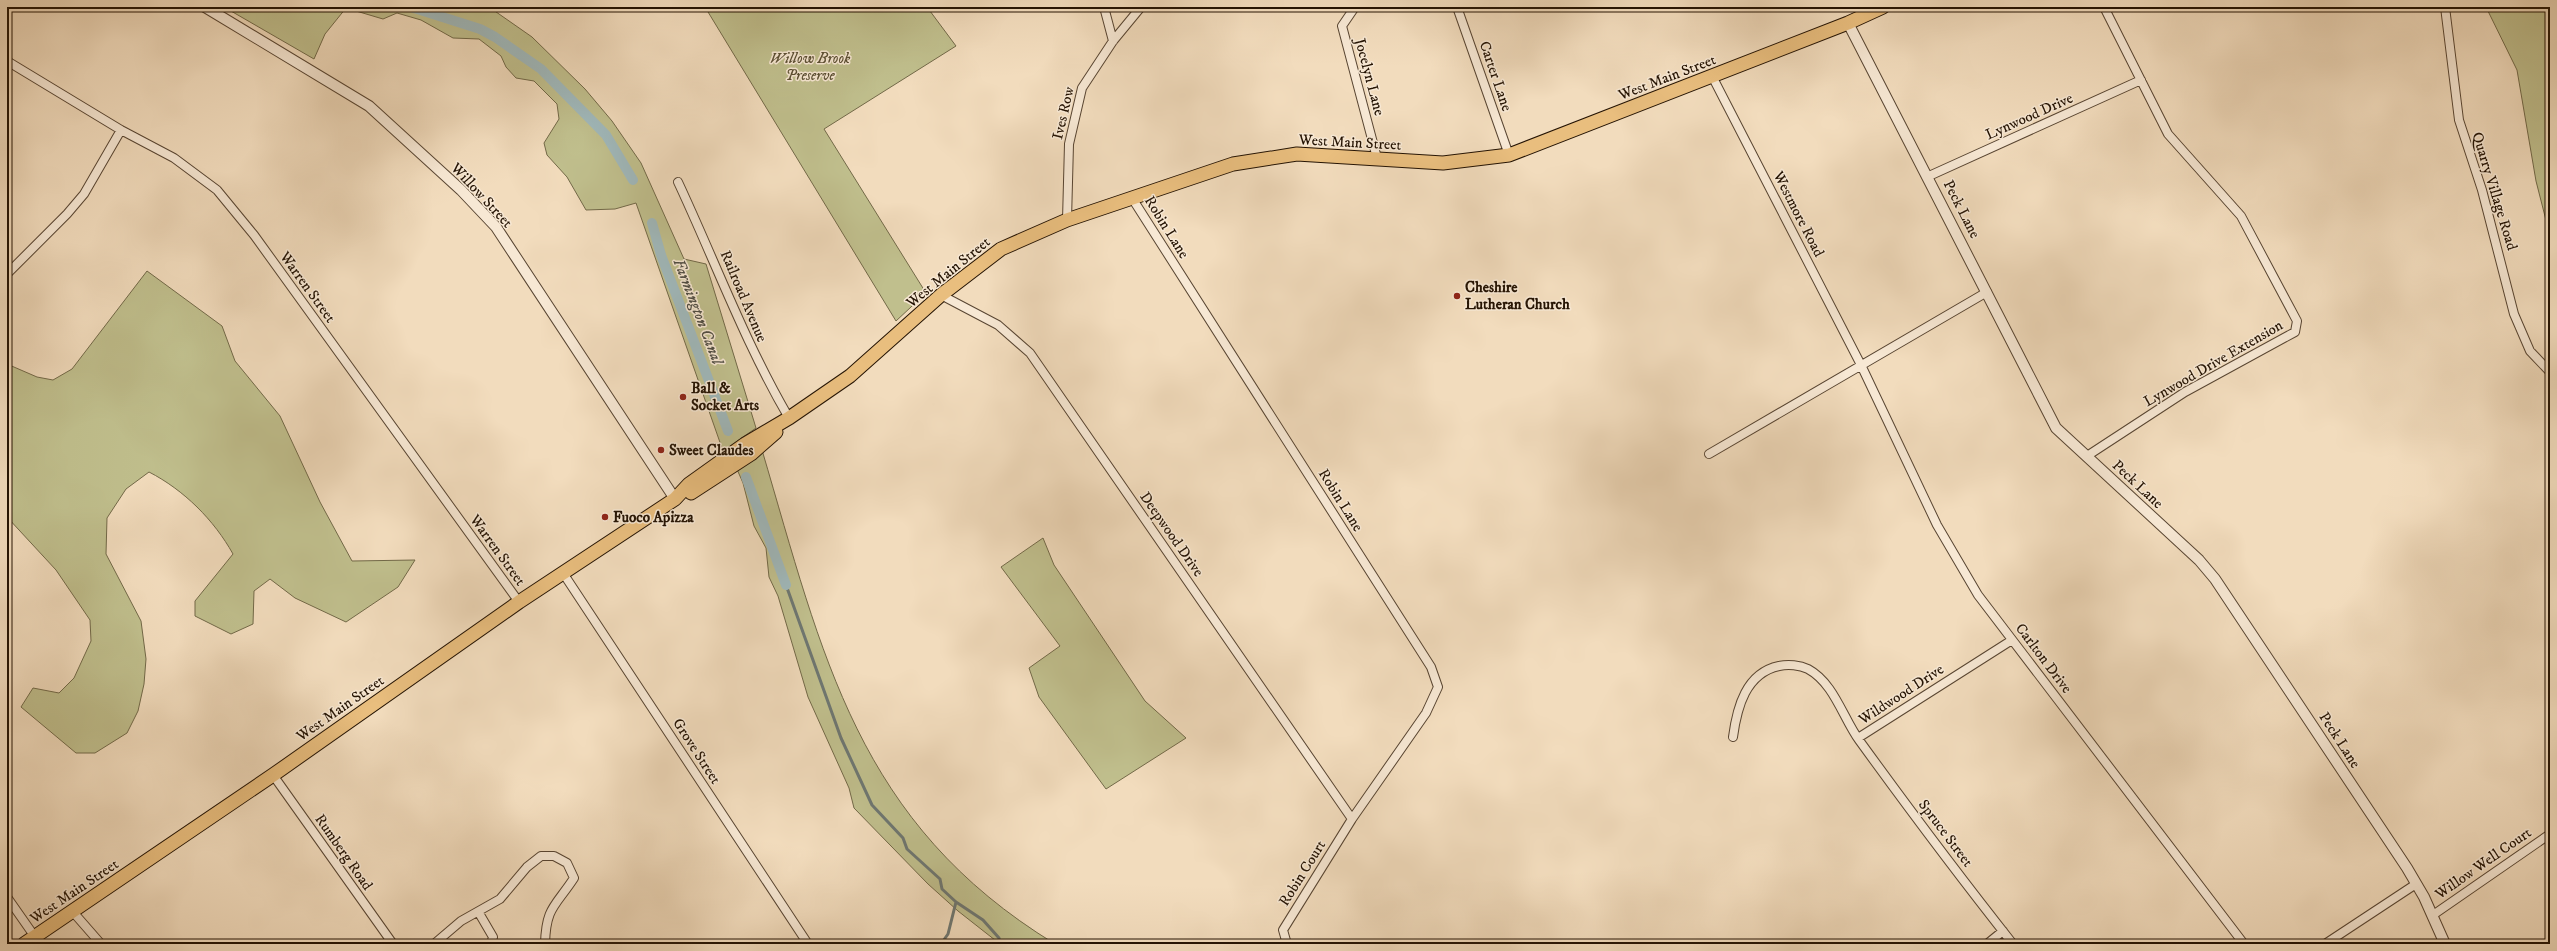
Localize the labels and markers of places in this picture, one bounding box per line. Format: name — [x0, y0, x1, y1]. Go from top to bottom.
place label: Cheshire Lutheran Church — [1465, 278, 1570, 314]
marker: Cheshire Lutheran Church — [1452, 291, 1462, 301]
place label: Ball & Socket Arts — [691, 379, 759, 415]
marker: Ball & Socket Arts — [678, 392, 688, 402]
place label: Sweet Claudes — [669, 441, 754, 460]
marker: Sweet Claudes — [656, 445, 666, 455]
place label: Fuoco Apizza — [613, 508, 694, 527]
marker: Fuoco Apizza — [600, 512, 610, 522]

